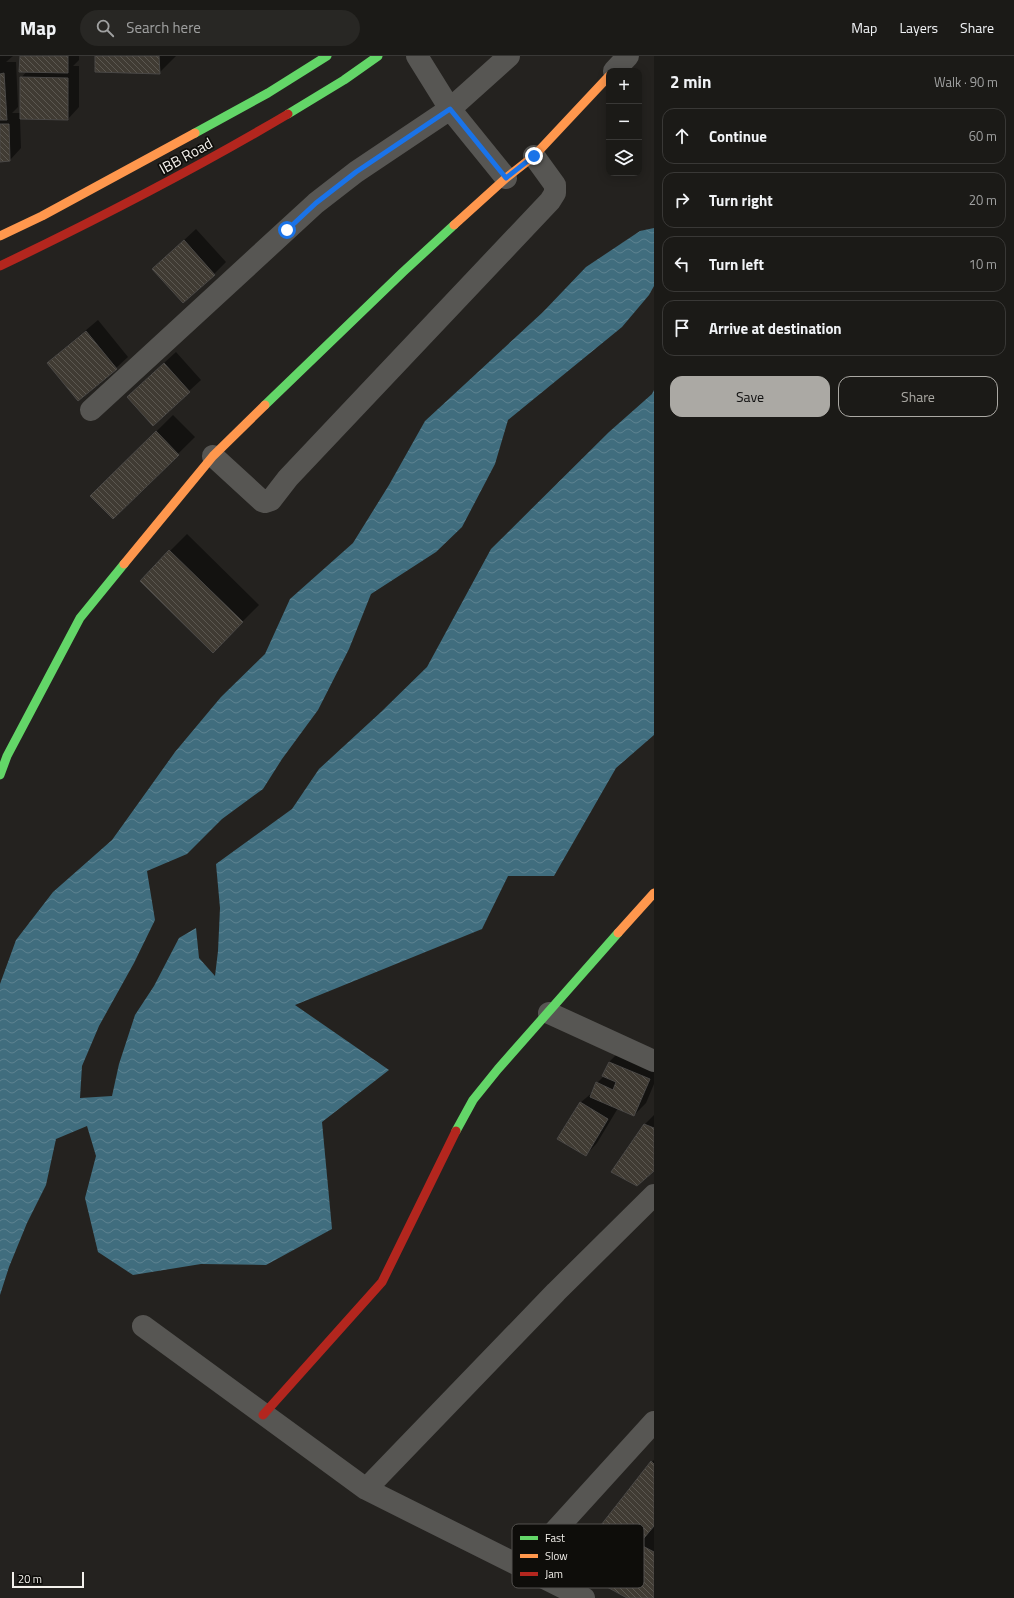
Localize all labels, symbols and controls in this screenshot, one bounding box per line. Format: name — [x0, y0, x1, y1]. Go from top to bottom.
search box — [80, 10, 360, 46]
text: Map — [20, 13, 56, 42]
text: Search here — [126, 16, 201, 39]
icon: search — [94, 17, 116, 39]
text: Map — [851, 17, 877, 38]
text: Layers — [899, 17, 938, 38]
text: Share — [960, 17, 994, 38]
map controls — [606, 68, 642, 176]
button: + — [606, 68, 642, 104]
text: 2 min — [670, 69, 711, 95]
text: Walk · 90 m — [934, 72, 998, 92]
button: − — [606, 104, 642, 140]
icon: ahead — [671, 125, 693, 147]
text: Continue — [709, 125, 767, 148]
text: 60 m — [969, 126, 997, 146]
street label: IBB Road — [155, 131, 217, 180]
button: layers — [606, 140, 642, 176]
route end — [525, 147, 543, 165]
icon: right — [671, 189, 693, 211]
text: Turn right — [709, 189, 773, 212]
text: 20 m — [969, 190, 997, 210]
route start — [278, 221, 296, 239]
icon: left — [671, 253, 693, 275]
text: Turn left — [709, 253, 764, 276]
text: 10 m — [969, 254, 997, 274]
icon: arrive — [671, 317, 693, 339]
text: Arrive at destination — [709, 317, 842, 340]
button: Save — [670, 376, 830, 417]
button: Share — [838, 376, 998, 417]
legend — [512, 1524, 644, 1588]
text: Fast — [545, 1530, 565, 1546]
text: Slow — [545, 1548, 568, 1564]
text: Jam — [545, 1566, 563, 1582]
scale bar — [12, 1570, 84, 1589]
text: 20 m — [18, 1571, 42, 1587]

